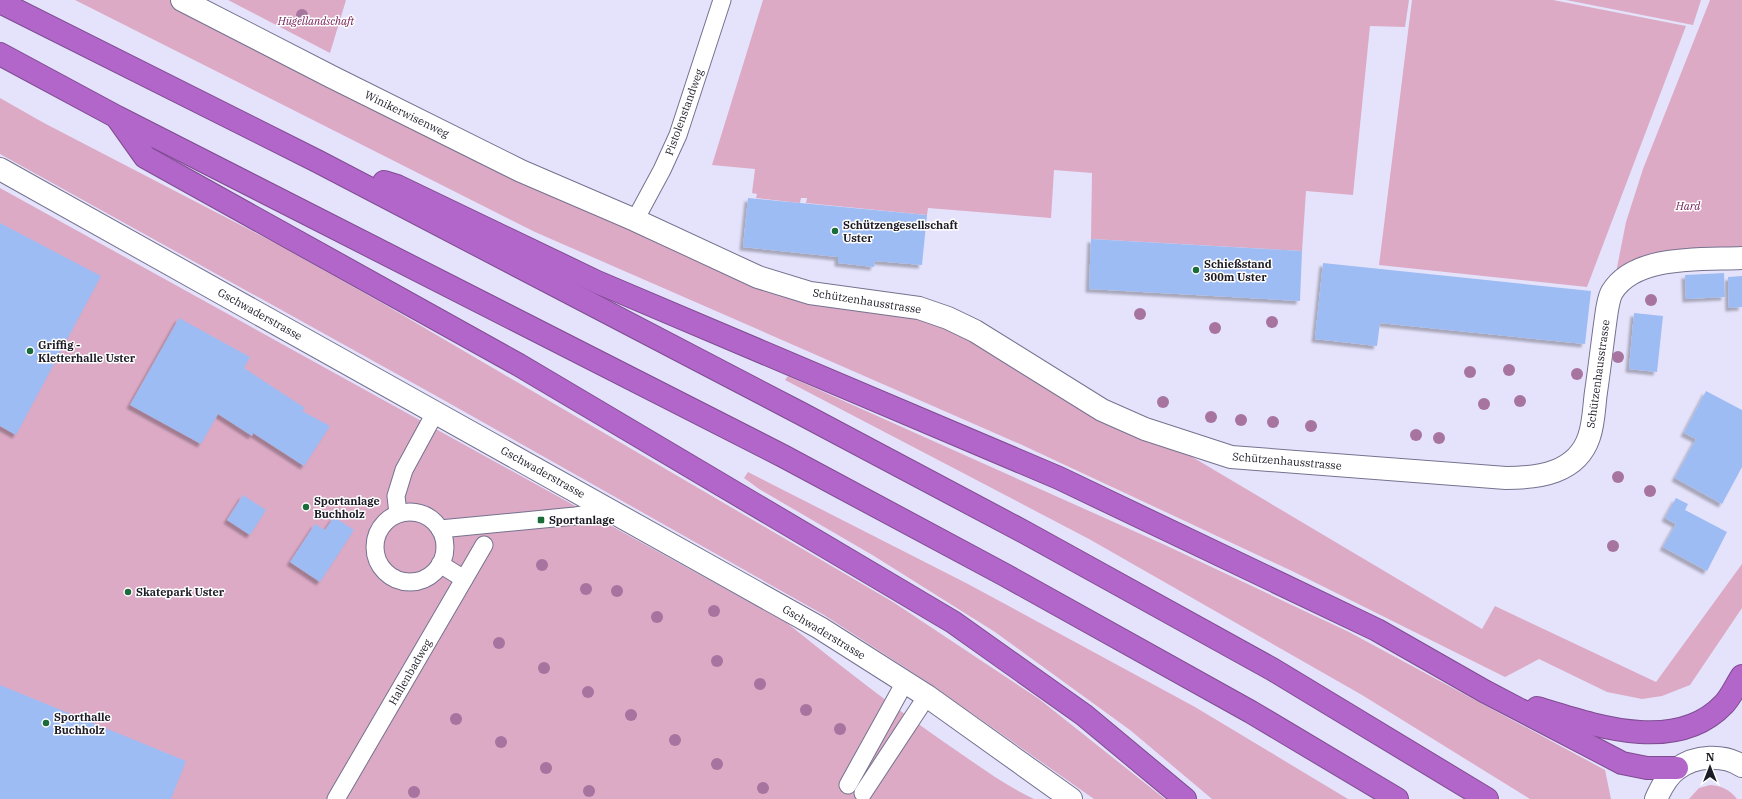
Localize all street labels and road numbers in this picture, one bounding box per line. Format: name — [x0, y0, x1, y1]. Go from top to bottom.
street label: Pistolenstandweg — [662, 67, 706, 157]
street label: Winikerwisenweg — [362, 87, 452, 141]
street label: Gschwaderstrasse — [215, 285, 305, 343]
street label: Schützenhausstrasse — [812, 286, 922, 317]
street label: Schützenhausstrasse — [1583, 319, 1613, 429]
street label: Gschwaderstrasse — [498, 443, 588, 501]
street label: Schützenhausstrasse — [1232, 449, 1342, 473]
street label: Gschwaderstrasse — [780, 602, 868, 662]
street label: Hallenbadweg — [385, 636, 435, 708]

